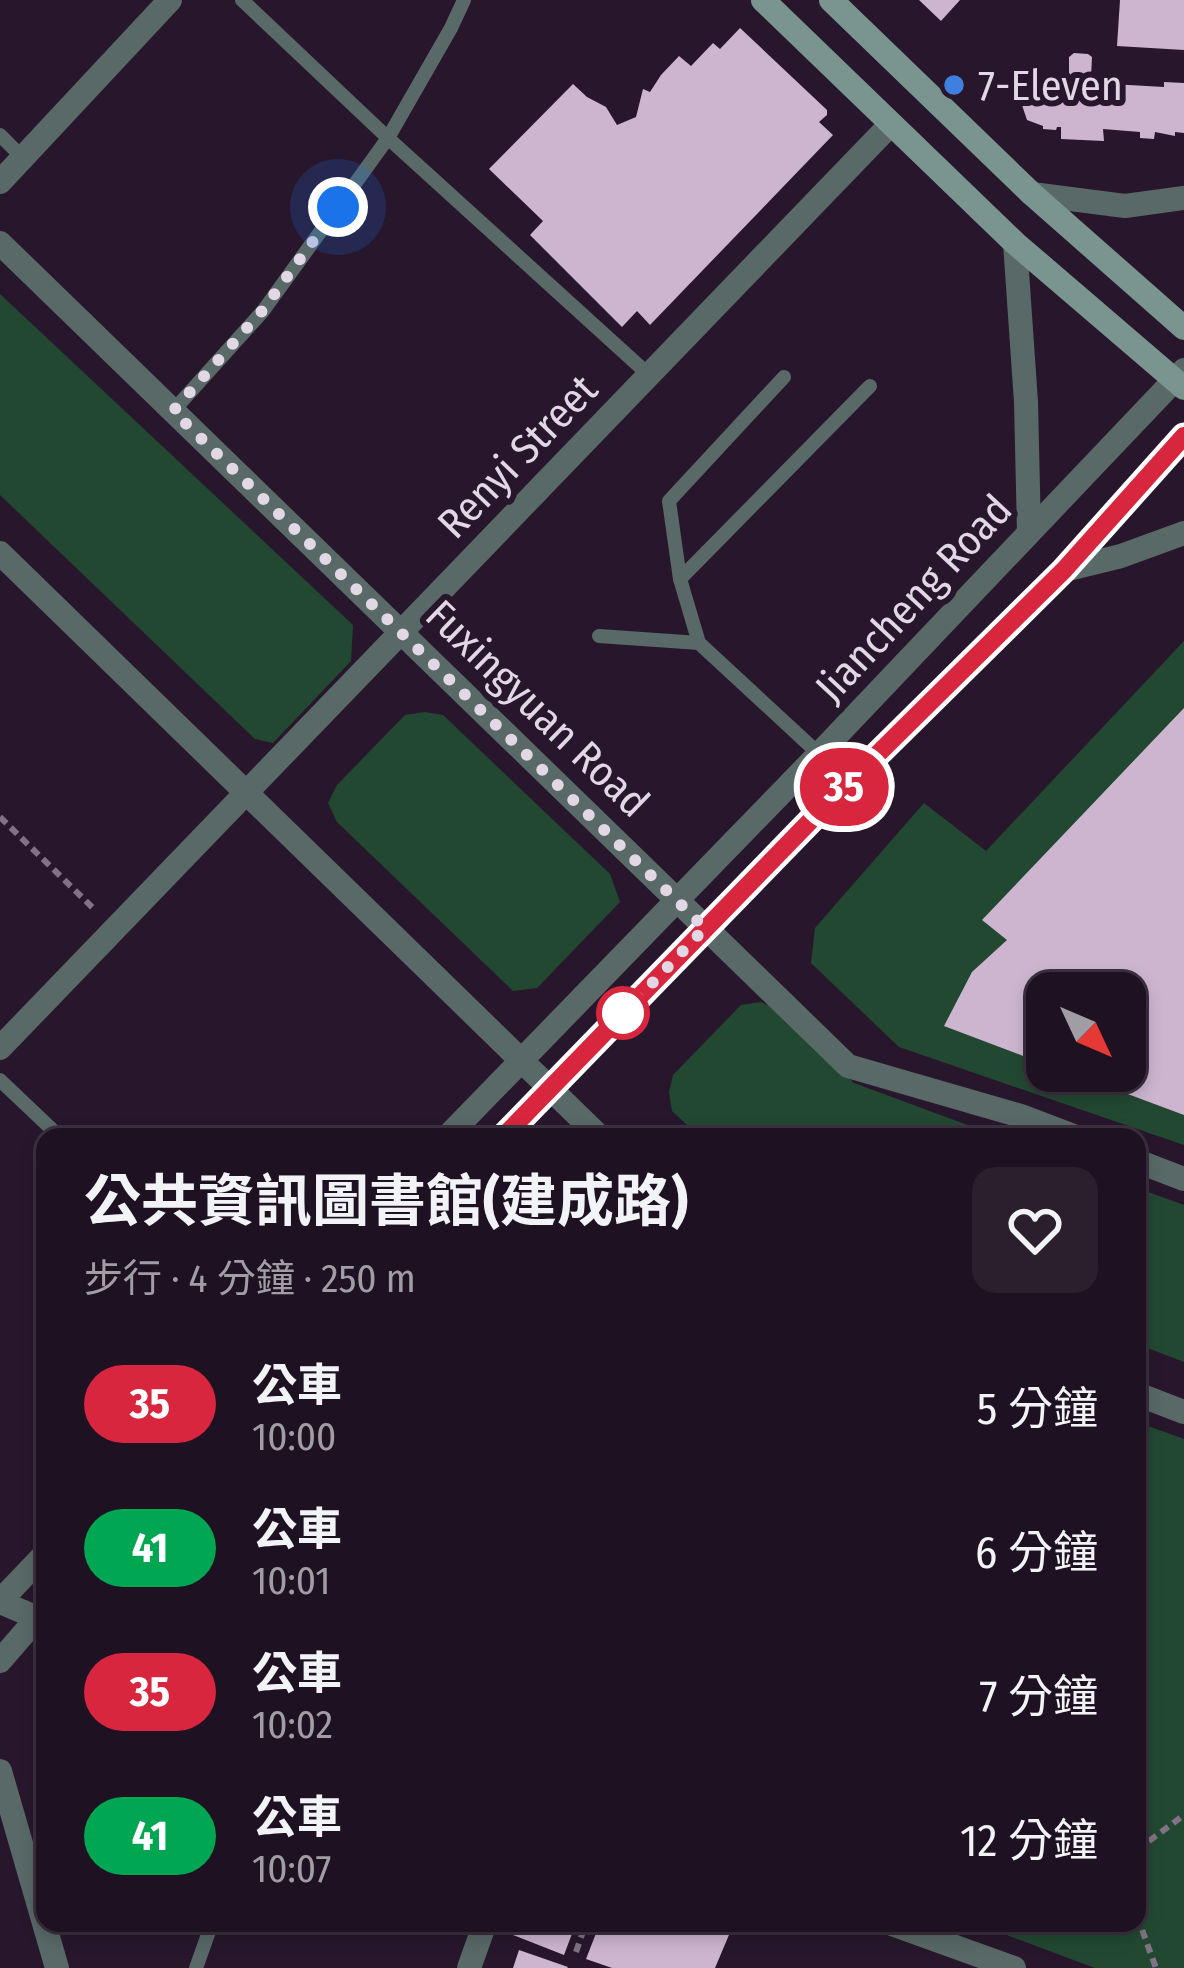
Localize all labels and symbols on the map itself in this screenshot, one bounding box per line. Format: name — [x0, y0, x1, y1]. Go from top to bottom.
place label: 7-Eleven — [978, 61, 1123, 111]
marker: 7-Eleven — [941, 72, 967, 98]
your location — [308, 177, 368, 237]
street label: Renyi Street — [428, 365, 608, 549]
street label: Jiancheng Road — [805, 485, 1022, 712]
street label: Fuxingyuan Road — [416, 590, 659, 827]
line badge: 35 — [790, 748, 898, 826]
north arrow — [1026, 972, 1146, 1092]
unlabelled marker — [598, 988, 648, 1038]

